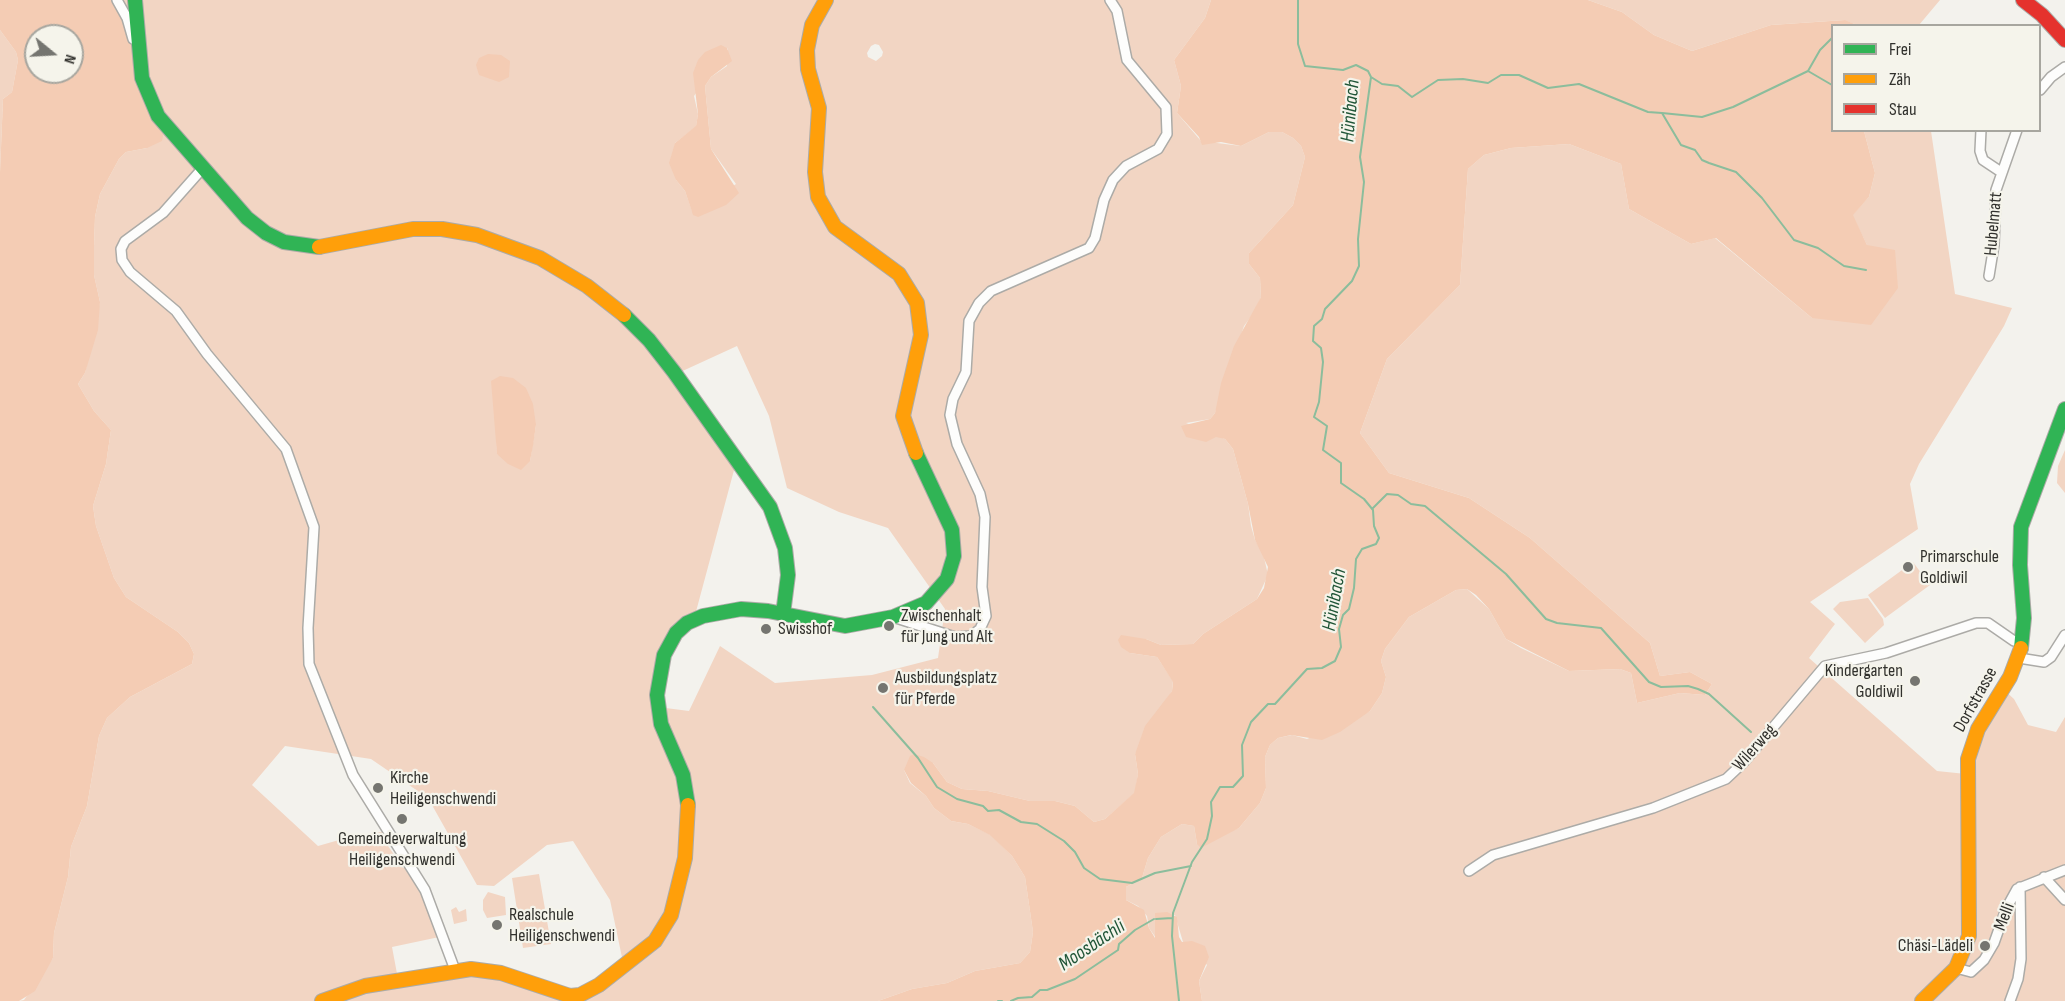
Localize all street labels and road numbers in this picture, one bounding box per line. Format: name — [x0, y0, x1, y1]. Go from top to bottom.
street label: Hubelmatt — [1980, 191, 2008, 257]
street label: Dorfstrasse — [1949, 664, 2003, 736]
street label: Wilerweg — [1728, 720, 1782, 776]
street label: Melli — [1990, 900, 2020, 934]

